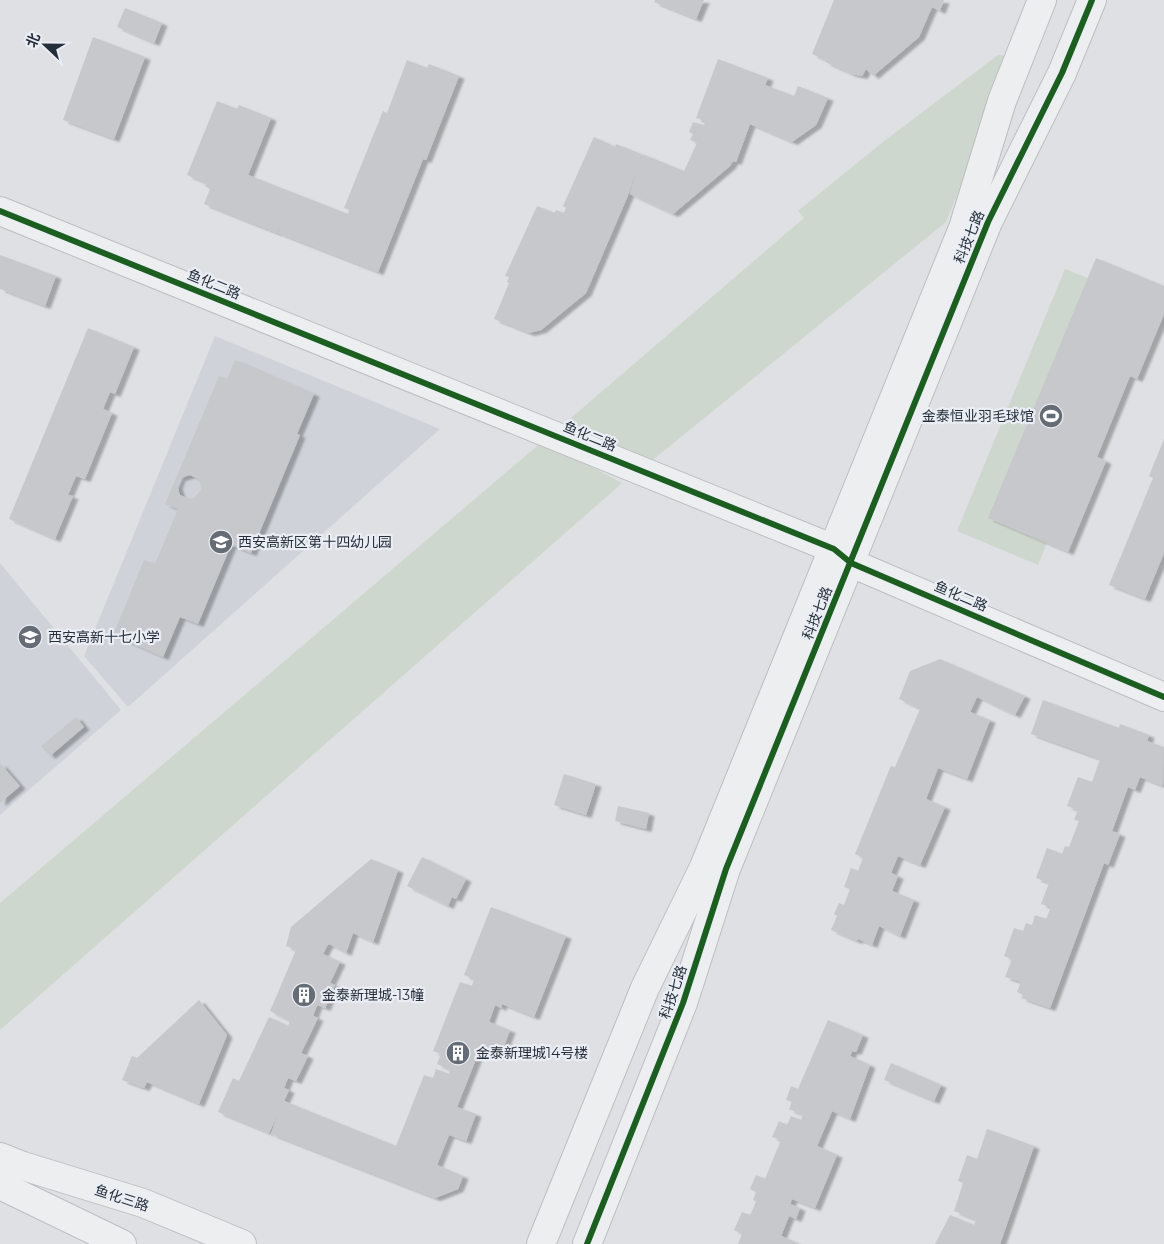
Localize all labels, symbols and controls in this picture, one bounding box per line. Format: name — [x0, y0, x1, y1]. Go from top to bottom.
north arrow — [20, 20, 70, 70]
text: 北 — [22, 30, 44, 50]
street label: 科技七路 — [950, 208, 988, 266]
street label: 鱼化二路 — [185, 265, 243, 303]
sports icon: 金泰恒业羽毛球馆 — [1038, 403, 1064, 429]
place label: 金泰恒业羽毛球馆 — [922, 407, 1034, 425]
street label: 鱼化二路 — [561, 417, 619, 455]
school or university icon: 西安高新区第十四幼儿园 — [208, 529, 234, 555]
place label: 西安高新区第十四幼儿园 — [238, 533, 392, 551]
street label: 鱼化二路 — [932, 577, 990, 615]
street label: 科技七路 — [798, 584, 836, 642]
school or university icon: 西安高新十七小学 — [17, 624, 43, 650]
place label: 西安高新十七小学 — [48, 628, 160, 646]
street label: 科技七路 — [655, 963, 691, 1021]
building icon: 金泰新理城-13幢 — [291, 982, 317, 1008]
place label: 金泰新理城-13幢 — [322, 986, 424, 1004]
building icon: 金泰新理城14号楼 — [445, 1040, 471, 1066]
place label: 金泰新理城14号楼 — [476, 1044, 588, 1062]
street label: 鱼化三路 — [93, 1181, 151, 1215]

